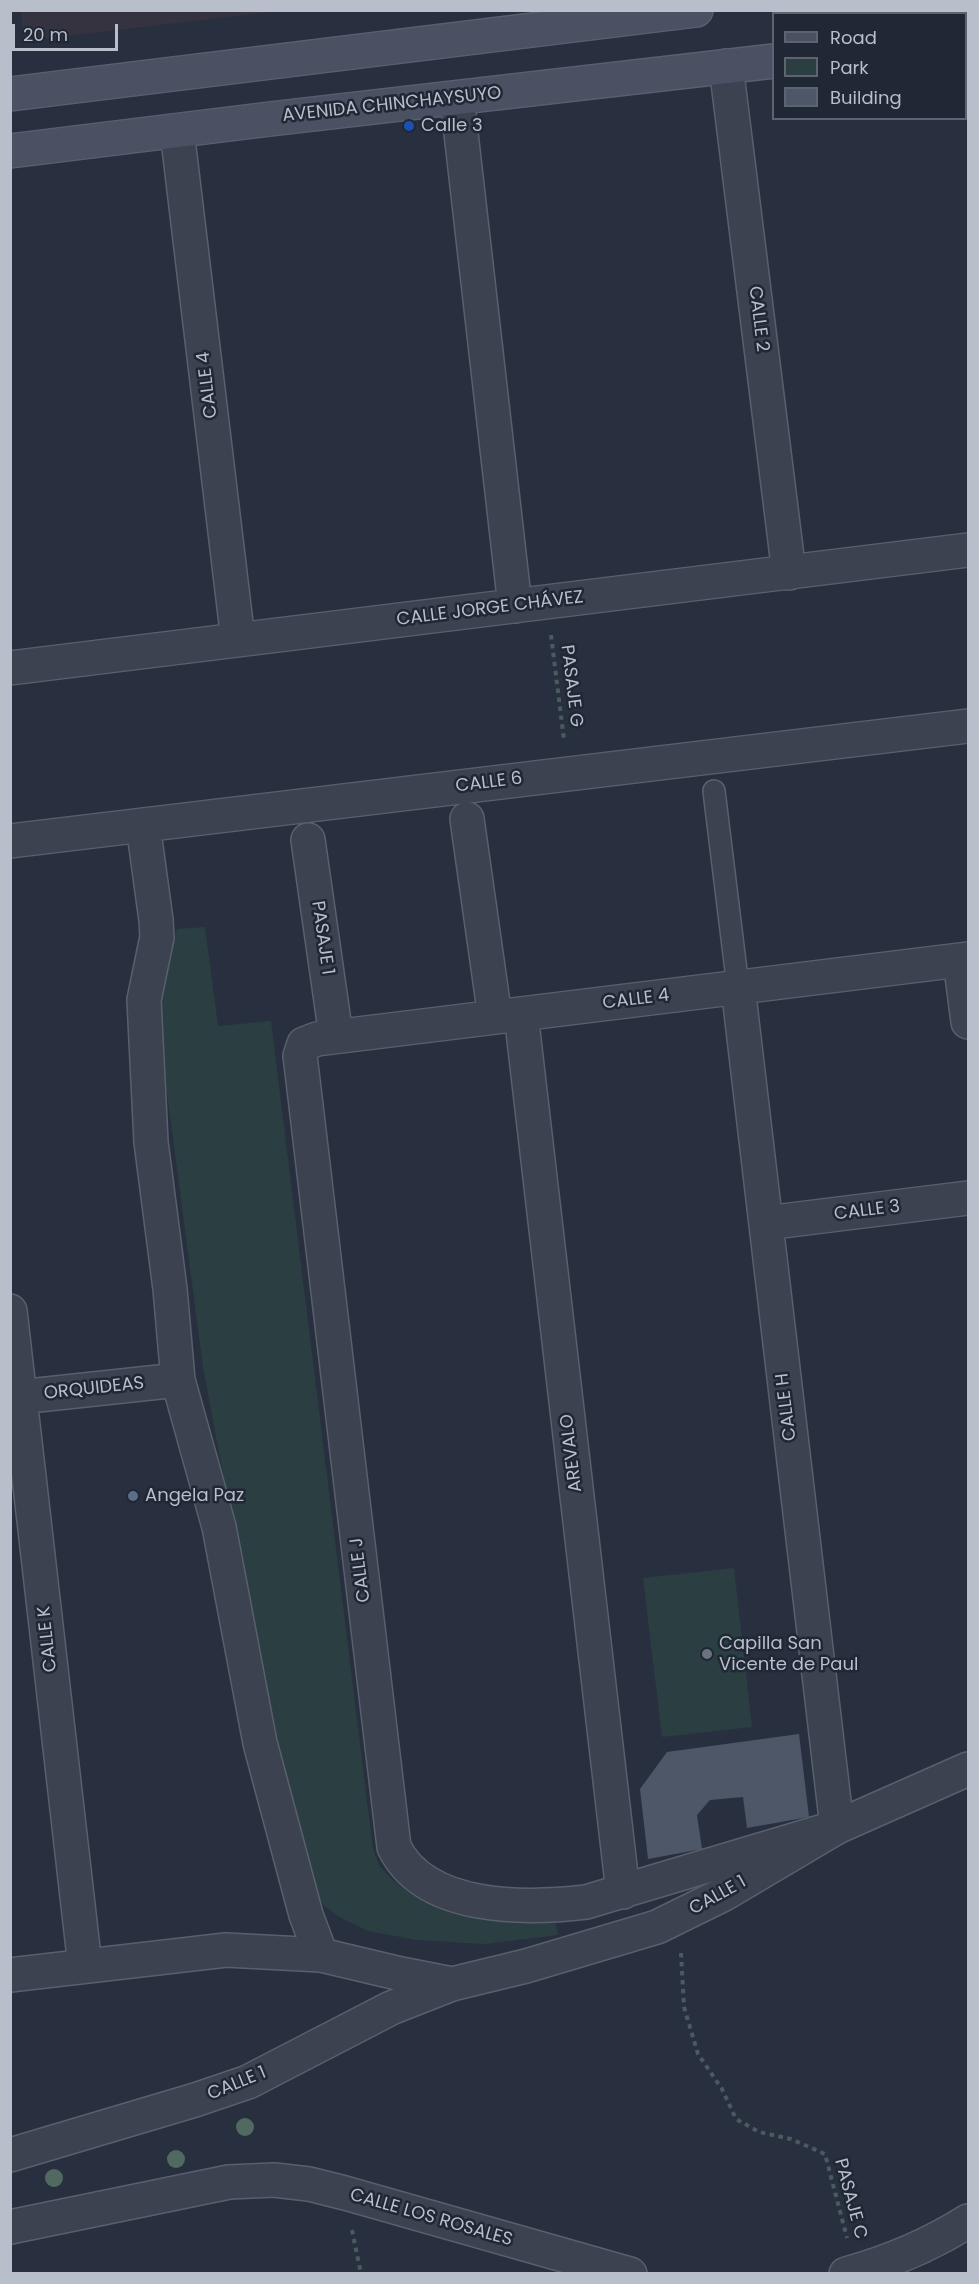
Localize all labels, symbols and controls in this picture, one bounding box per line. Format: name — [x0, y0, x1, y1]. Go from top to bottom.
scale bar — [15, 12, 122, 50]
legend — [772, 12, 967, 120]
text: 20 m — [23, 22, 68, 47]
text: Road — [830, 25, 877, 50]
text: Park — [830, 55, 869, 80]
street label: AVENIDA CHINCHAYSUYO — [281, 83, 503, 127]
text: Building — [830, 85, 902, 110]
place label: Calle 3 — [421, 115, 482, 137]
marker: Calle 3 — [402, 119, 416, 133]
street label: CALLE 2 — [743, 285, 773, 353]
street label: CALLE 4 — [193, 350, 223, 420]
street label: CALLE JORGE CHÁVEZ — [395, 587, 585, 631]
street label: PASAJE G — [555, 644, 587, 728]
street label: CALLE 6 — [454, 768, 524, 798]
street label: PASAJE 1 — [306, 900, 338, 976]
street label: CALLE 4 — [601, 985, 671, 1015]
street label: CALLE 3 — [833, 1196, 901, 1226]
street label: CALLE H — [772, 1372, 802, 1442]
street label: ORQUIDEAS — [43, 1373, 145, 1405]
street label: AREVALO — [556, 1413, 588, 1493]
place label: Angela Paz — [145, 1485, 244, 1507]
marker: Angela Paz — [126, 1489, 140, 1503]
street label: CALLE J — [346, 1536, 376, 1604]
street label: CALLE K — [34, 1605, 62, 1673]
place label: Capilla San Vicente de Paul — [719, 1633, 858, 1676]
marker: Capilla San Vicente de Paul — [700, 1647, 714, 1661]
street label: CALLE 1 — [686, 1872, 750, 1920]
street label: CALLE 1 — [204, 2062, 270, 2106]
street label: PASAJE C — [829, 2156, 871, 2242]
street label: CALLE LOS ROSALES — [347, 2184, 515, 2252]

